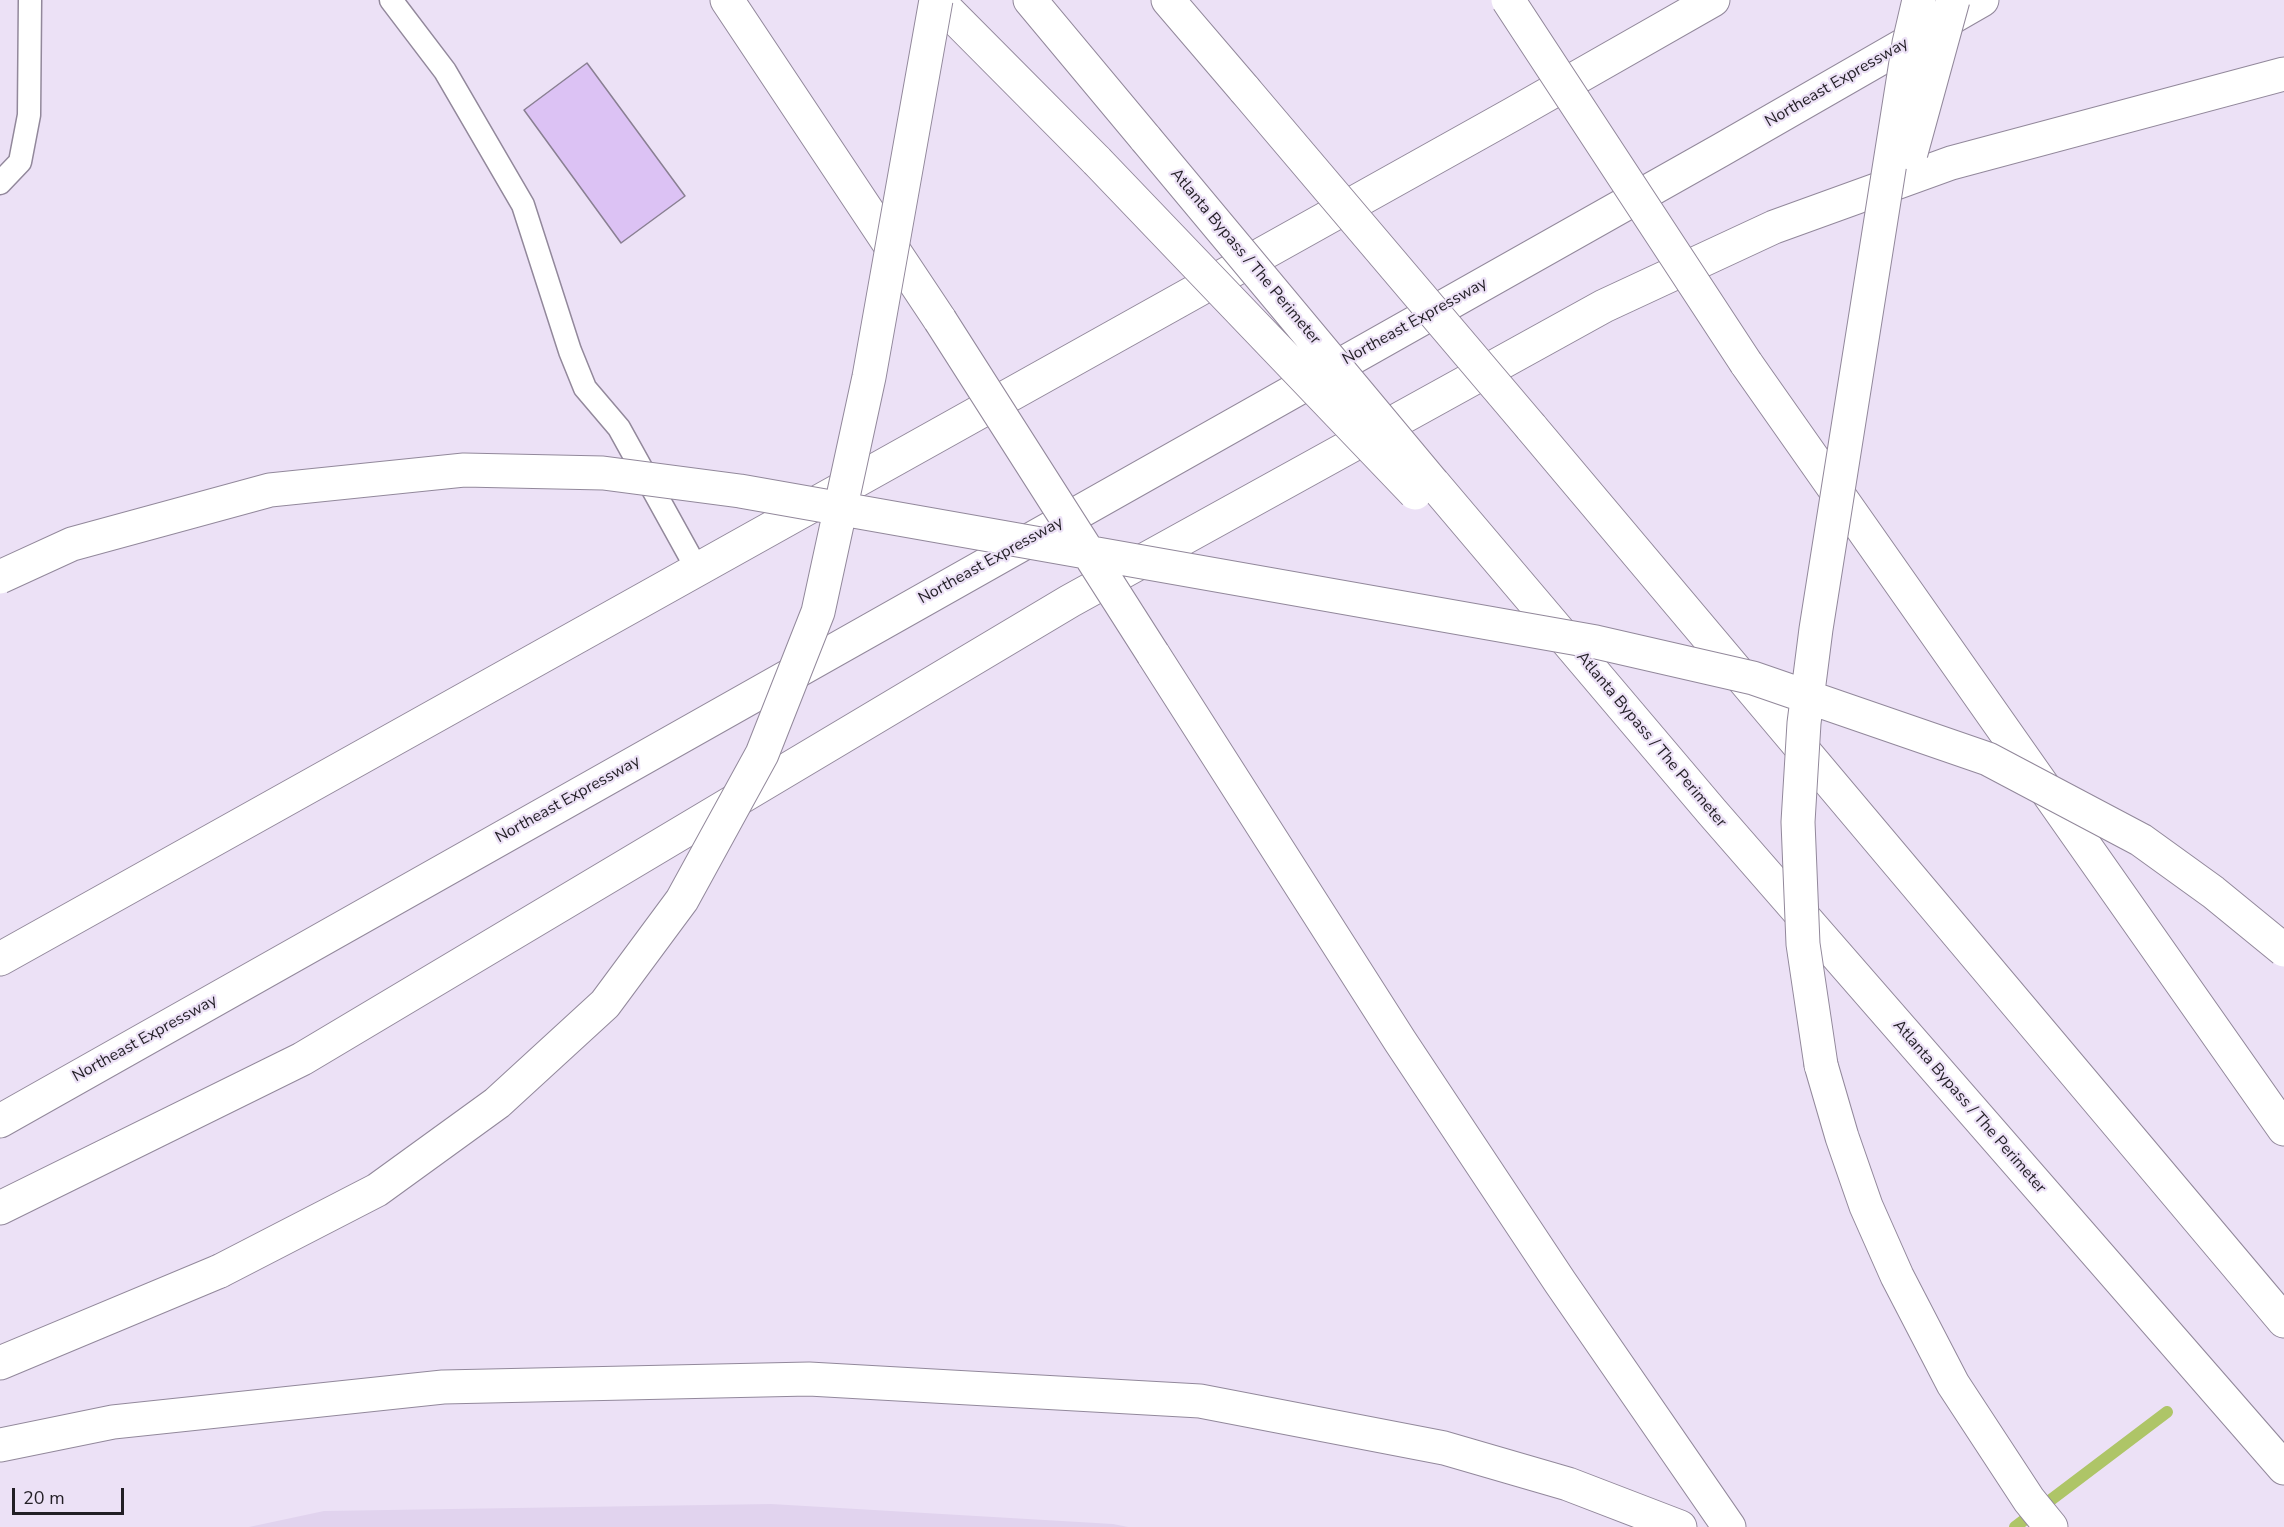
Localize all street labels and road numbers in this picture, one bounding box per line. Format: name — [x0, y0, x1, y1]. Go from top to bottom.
street label: Northeast Expressway — [1762, 34, 1912, 132]
street label: Atlanta Bypass / The Perimeter — [1166, 165, 1324, 349]
street label: Northeast Expressway — [1339, 274, 1491, 370]
street label: Northeast Expressway — [915, 513, 1067, 609]
street label: Atlanta Bypass / The Perimeter — [1572, 648, 1730, 832]
street label: Northeast Expressway — [492, 752, 644, 848]
street label: Northeast Expressway — [69, 991, 221, 1087]
street label: Atlanta Bypass / The Perimeter — [1888, 1016, 2050, 1198]

